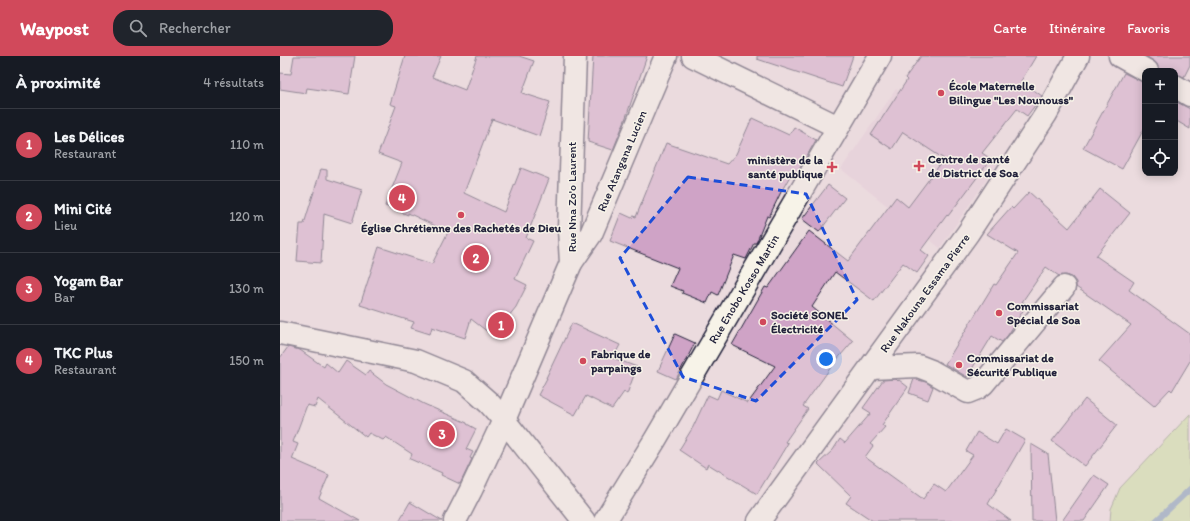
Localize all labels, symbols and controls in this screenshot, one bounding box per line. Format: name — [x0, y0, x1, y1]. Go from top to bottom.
search box — [113, 10, 393, 46]
text: Waypost — [20, 17, 89, 40]
icon: search — [127, 17, 149, 39]
text: Rechercher — [159, 19, 231, 37]
text: Carte — [993, 20, 1027, 37]
text: Itinéraire — [1049, 20, 1105, 37]
text: Favoris — [1127, 20, 1170, 37]
map controls — [1142, 68, 1178, 176]
button: + — [1142, 68, 1178, 104]
text: À proximité — [16, 72, 101, 92]
text: 4 résultats — [203, 75, 264, 90]
place label: École Maternelle Bilingue "Les Nounouss" — [949, 79, 1074, 108]
marker: École Maternelle Bilingue "Les Nounouss" — [936, 88, 946, 98]
button: − — [1142, 104, 1178, 140]
street label: Rue Atangana Lucien — [594, 108, 650, 214]
text: Les Délices — [54, 128, 124, 146]
text: 1 — [26, 137, 32, 152]
text: 110 m — [230, 137, 264, 152]
button: locate — [1142, 140, 1178, 176]
street label: Rue Nna Zo'o Laurent — [565, 141, 579, 252]
text: Restaurant — [54, 146, 116, 161]
place label: Centre de santé de District de Soa — [928, 152, 1019, 180]
place label: ministère de la santé publique — [746, 153, 823, 182]
marker: Centre de santé de District de Soa — [913, 160, 925, 172]
marker: ministère de la santé publique — [826, 161, 838, 173]
pin: 4 — [389, 183, 415, 213]
text: Mini Cité — [54, 200, 112, 218]
text: 2 — [26, 209, 32, 224]
text: 120 m — [229, 209, 264, 224]
marker: Église Chrétienne des Rachetés de Dieu — [456, 210, 466, 220]
text: Lieu — [54, 218, 77, 233]
place label: Église Chrétienne des Rachetés de Dieu — [361, 221, 561, 236]
street label: Rue Nakouna Essama Pierre — [877, 231, 973, 355]
street label: Rue Enobo Kosso Martin — [706, 232, 782, 346]
pin: 2 — [463, 243, 489, 273]
text: Yogam Bar — [54, 272, 123, 290]
text: 3 — [25, 281, 33, 296]
text: 130 m — [229, 281, 264, 296]
text: Bar — [54, 290, 74, 305]
place label: Commissariat Spécial de Soa — [1007, 299, 1080, 328]
place label: Société SONEL Électricité — [771, 308, 848, 336]
marker: Commissariat Spécial de Soa — [994, 308, 1004, 318]
pin: 1 — [488, 310, 514, 340]
marker: Société SONEL Électricité — [758, 317, 768, 327]
text: TKC Plus — [54, 344, 113, 362]
place label: Fabrique de parpaings — [590, 347, 651, 376]
your location — [816, 349, 836, 369]
place label: Commissariat de Sécurité Publique — [967, 351, 1057, 380]
text: 4 — [25, 353, 33, 368]
text: 150 m — [229, 353, 264, 368]
marker: Fabrique de parpaings — [578, 356, 588, 366]
marker: Commissariat de Sécurité Publique — [954, 360, 964, 370]
text: Restaurant — [54, 362, 116, 377]
pin: 3 — [429, 419, 455, 449]

